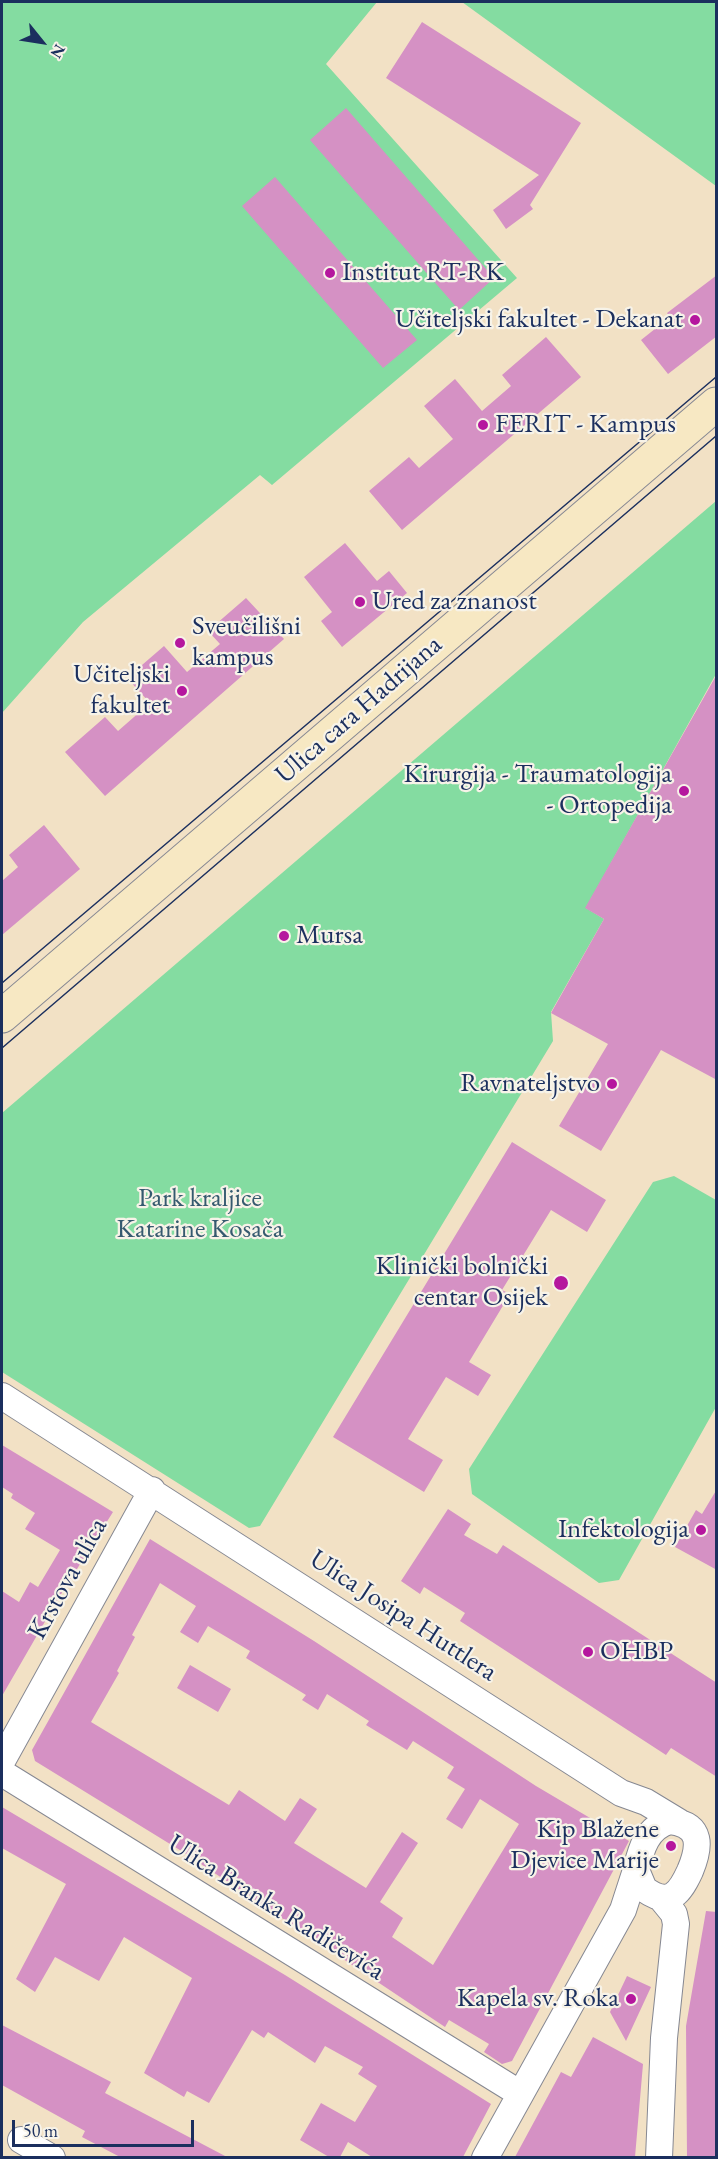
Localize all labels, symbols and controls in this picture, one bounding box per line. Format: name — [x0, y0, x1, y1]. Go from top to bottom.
north arrow — [12, 12, 72, 72]
text: N — [46, 40, 70, 62]
place label: Institut RT-RK — [342, 257, 504, 289]
marker: Institut RT-RK — [323, 266, 337, 280]
place label: Učiteljski fakultet - Dekanat — [395, 304, 683, 336]
marker: Učiteljski fakultet - Dekanat — [688, 313, 702, 327]
place label: FERIT - Kampus — [495, 409, 676, 441]
marker: FERIT - Kampus — [476, 418, 490, 432]
place label: Ured za znanost — [372, 586, 537, 618]
marker: Ured za znanost — [353, 595, 367, 609]
place label: Sveučilišni kampus — [192, 611, 301, 674]
street label: Ulica cara Hadrijana — [269, 629, 449, 791]
marker: Sveučilišni kampus — [173, 636, 187, 650]
place label: Učiteljski fakultet — [73, 659, 170, 722]
marker: Učiteljski fakultet — [175, 684, 189, 698]
place label: Kirurgija - Traumatologija - Ortopedija — [404, 759, 672, 822]
marker: Kirurgija - Traumatologija - Ortopedija — [677, 784, 691, 798]
place label: Mursa — [296, 920, 363, 952]
marker: Mursa — [277, 929, 291, 943]
place label: Ravnateljstvo — [460, 1068, 600, 1100]
marker: Ravnateljstvo — [605, 1077, 619, 1091]
park label: Park kraljice Katarine Kosača — [117, 1183, 283, 1246]
place label: Klinički bolnički centar Osijek — [375, 1251, 548, 1314]
marker: Klinički bolnički centar Osijek — [552, 1274, 570, 1292]
street label: Krstova ulica — [21, 1513, 115, 1645]
place label: Infektologija — [558, 1514, 689, 1546]
marker: Infektologija — [694, 1523, 708, 1537]
street label: Ulica Josipa Huttlera — [303, 1543, 503, 1689]
place label: OHBP — [600, 1636, 673, 1668]
marker: OHBP — [581, 1645, 595, 1659]
place label: Kip Blažene Djevice Marije — [510, 1814, 659, 1877]
street label: Ulica Branka Radičevića — [162, 1828, 390, 1988]
marker: Kip Blažene Djevice Marije — [664, 1839, 678, 1853]
place label: Kapela sv. Roka — [457, 1983, 619, 2015]
marker: Kapela sv. Roka — [624, 1992, 638, 2006]
scale bar — [15, 2108, 196, 2146]
text: 50 m — [23, 2119, 58, 2142]

